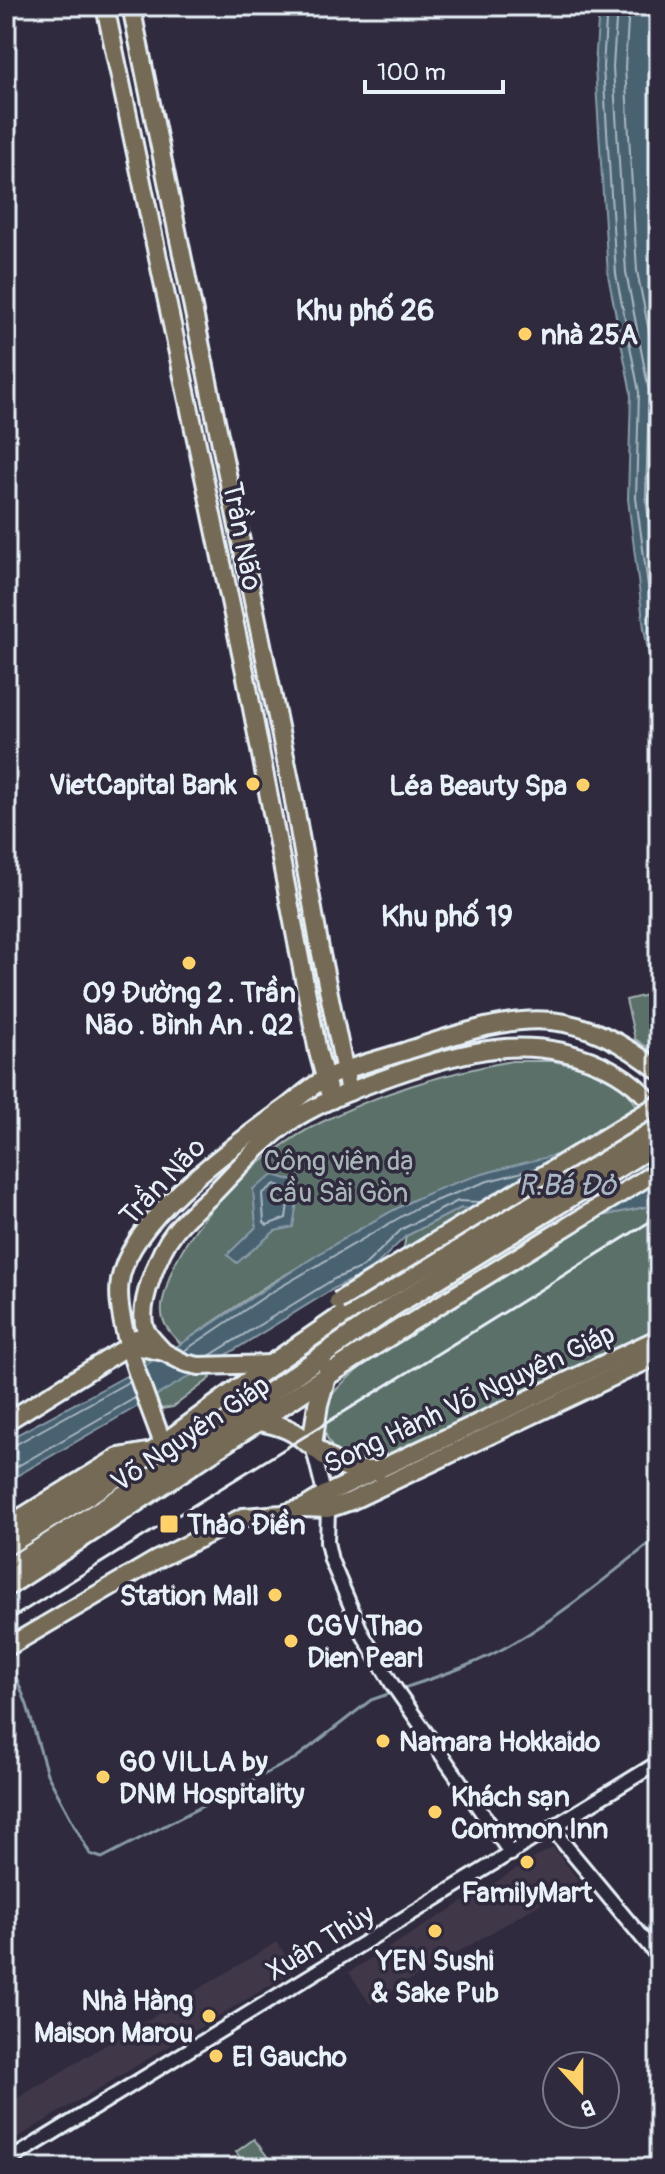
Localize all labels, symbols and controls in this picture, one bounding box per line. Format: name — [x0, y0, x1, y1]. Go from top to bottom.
scale bar — [365, 44, 503, 94]
text: 100 m — [377, 58, 446, 87]
district label: Khu phố 26 — [295, 292, 435, 329]
place label: nhà 25A — [541, 318, 638, 353]
marker: nhà 25A — [516, 325, 534, 343]
street label: Trần Não — [214, 479, 270, 593]
place label: VietCapital Bank — [49, 768, 237, 803]
place label: Léa Beauty Spa — [389, 769, 567, 804]
marker: VietCapital Bank — [244, 775, 262, 793]
marker: Léa Beauty Spa — [574, 776, 592, 794]
district label: Khu phố 19 — [381, 898, 513, 935]
marker: 09 Đường 2 . Trần Não . Bình An . Q2 — [180, 954, 198, 972]
place label: 09 Đường 2 . Trần Não . Bình An . Q2 — [82, 975, 296, 1043]
street label: Trần Não — [112, 1130, 214, 1234]
park label: Công viên dạ cầu Sài Gòn — [264, 1144, 414, 1211]
water label: R.Bá Đỏ — [518, 1167, 618, 1204]
street label: Song Hành Võ Nguyên Giáp — [319, 1317, 620, 1482]
street label: Võ Nguyên Giáp — [105, 1368, 277, 1500]
place label: Thảo Điền — [186, 1508, 306, 1543]
marker: Thảo Điền — [158, 1513, 180, 1535]
place label: Station Mall — [120, 1579, 259, 1614]
marker: Station Mall — [266, 1586, 284, 1604]
place label: CGV Thao Dien Pearl — [307, 1609, 424, 1676]
marker: CGV Thao Dien Pearl — [282, 1632, 300, 1650]
place label: Namara Hokkaido — [399, 1725, 600, 1760]
marker: Namara Hokkaido — [374, 1732, 392, 1750]
place label: GO VILLA by DNM Hospitality — [119, 1745, 304, 1812]
marker: GO VILLA by DNM Hospitality — [94, 1768, 112, 1786]
place label: Khách sạn Common Inn — [451, 1780, 609, 1847]
marker: Khách sạn Common Inn — [426, 1803, 444, 1821]
marker: FamilyMart — [518, 1853, 536, 1871]
place label: FamilyMart — [461, 1876, 593, 1911]
street label: Xuân Thủy — [260, 1897, 381, 1989]
marker: YEN Sushi & Sake Pub — [426, 1922, 444, 1940]
place label: YEN Sushi & Sake Pub — [371, 1944, 499, 2011]
place label: Nhà Hàng Maison Marou — [34, 1984, 193, 2051]
marker: Nhà Hàng Maison Marou — [200, 2007, 218, 2025]
place label: El Gaucho — [232, 2040, 347, 2075]
marker: El Gaucho — [207, 2047, 225, 2065]
north arrow — [541, 2050, 621, 2130]
text: B — [577, 2092, 599, 2123]

